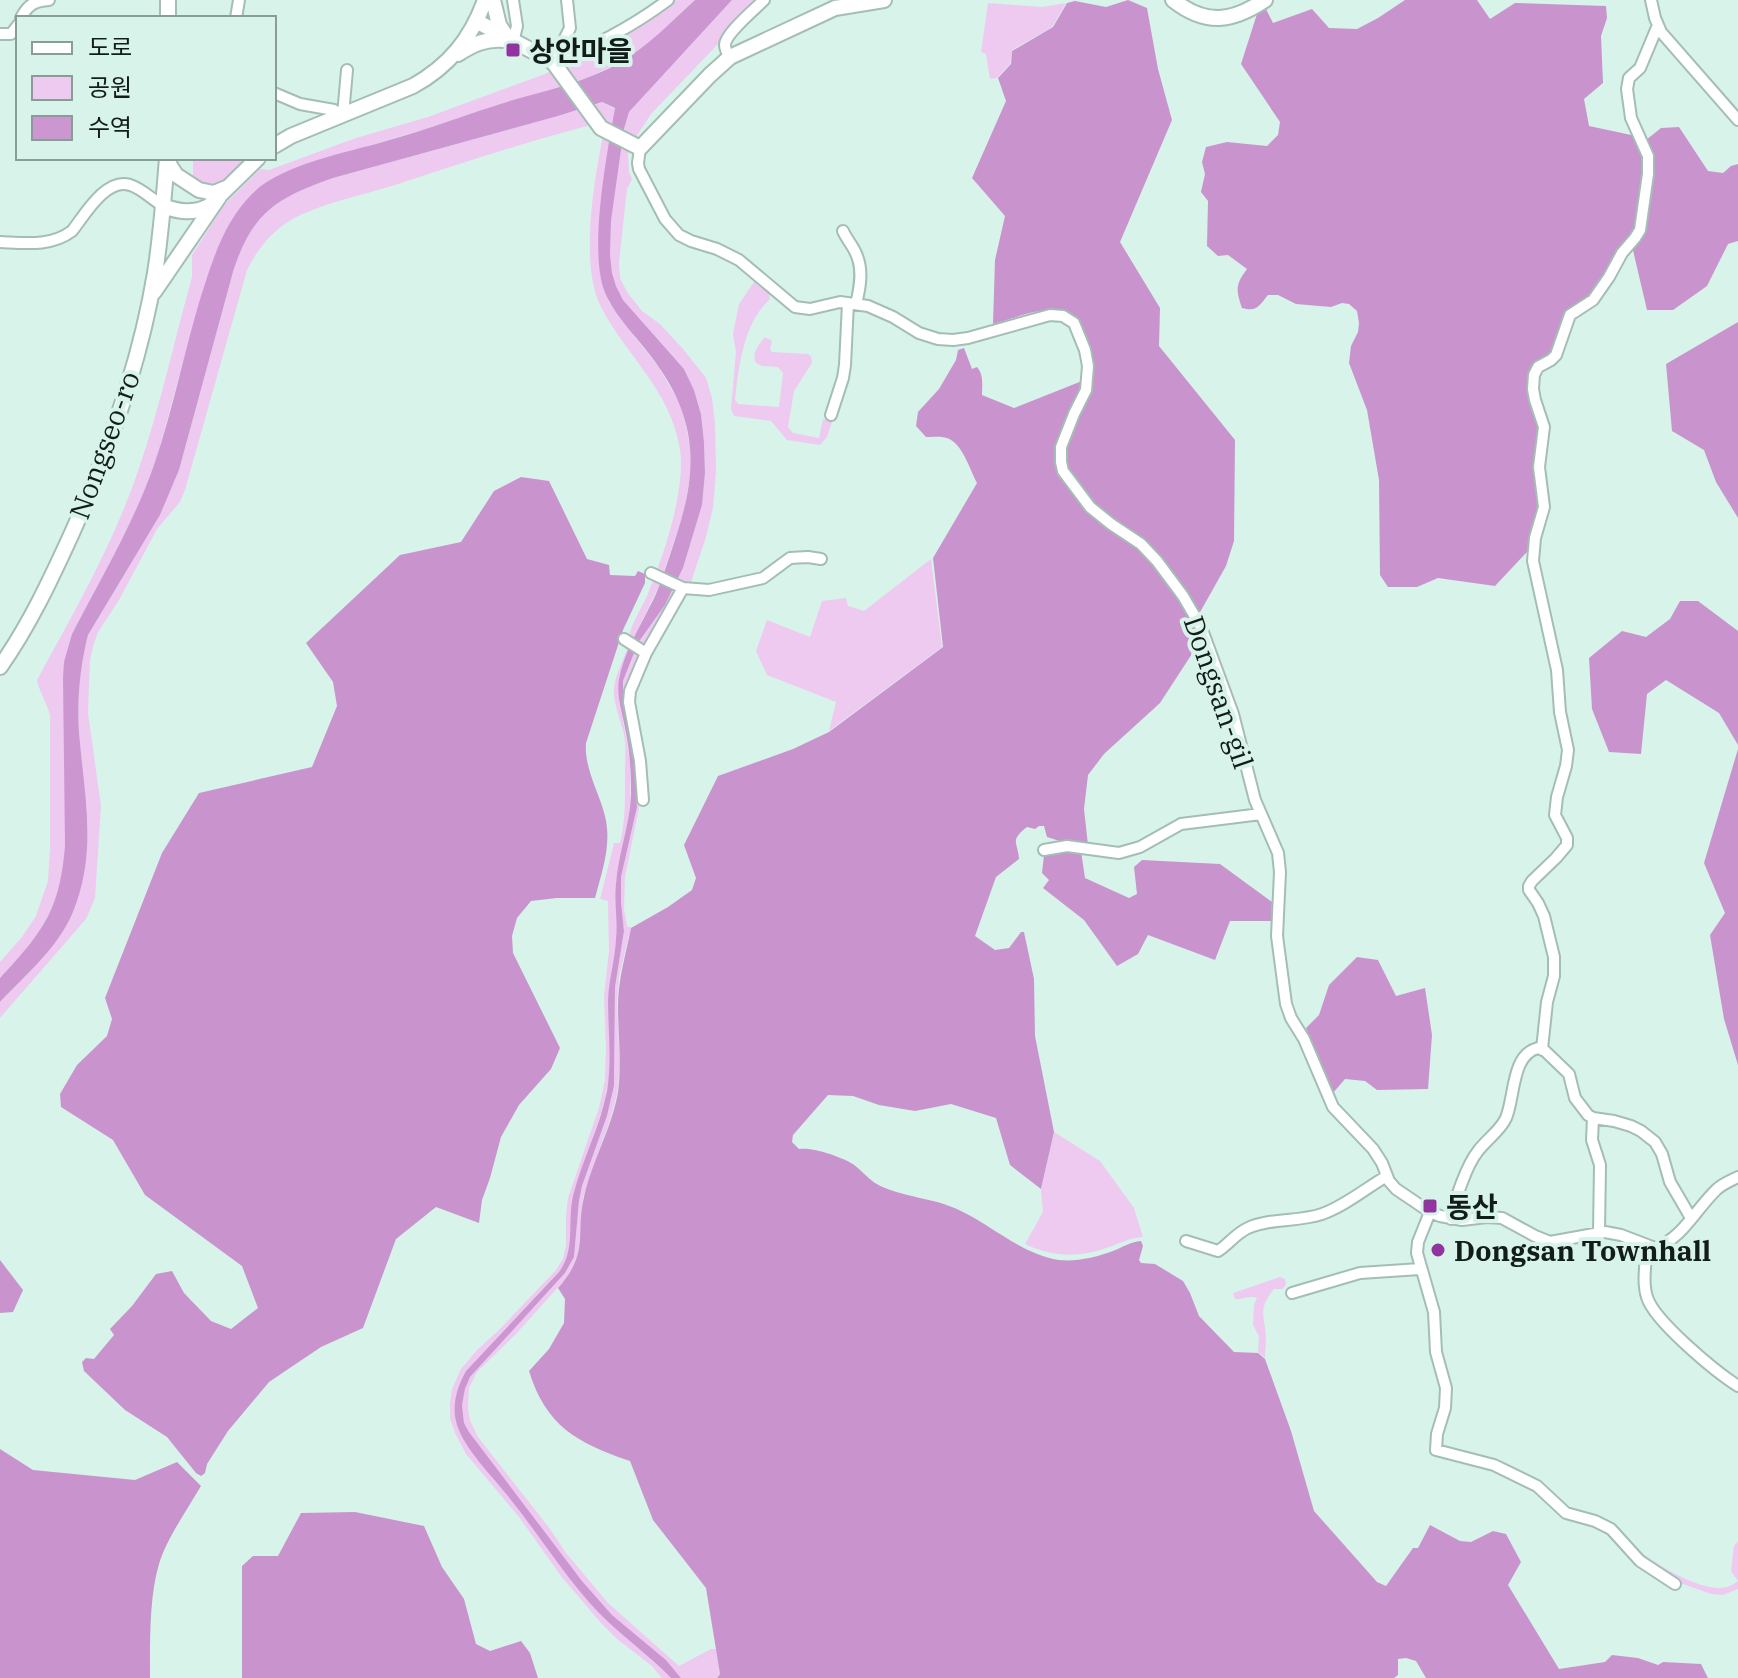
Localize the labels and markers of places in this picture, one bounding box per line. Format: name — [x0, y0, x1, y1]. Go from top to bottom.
place label: 상안마을 — [529, 32, 632, 69]
marker: 상안마을 — [504, 41, 522, 59]
place label: 동산 — [1446, 1188, 1498, 1225]
marker: 동산 — [1421, 1197, 1439, 1215]
place label: Dongsan Townhall — [1454, 1232, 1711, 1269]
marker: Dongsan Townhall — [1429, 1241, 1447, 1259]

